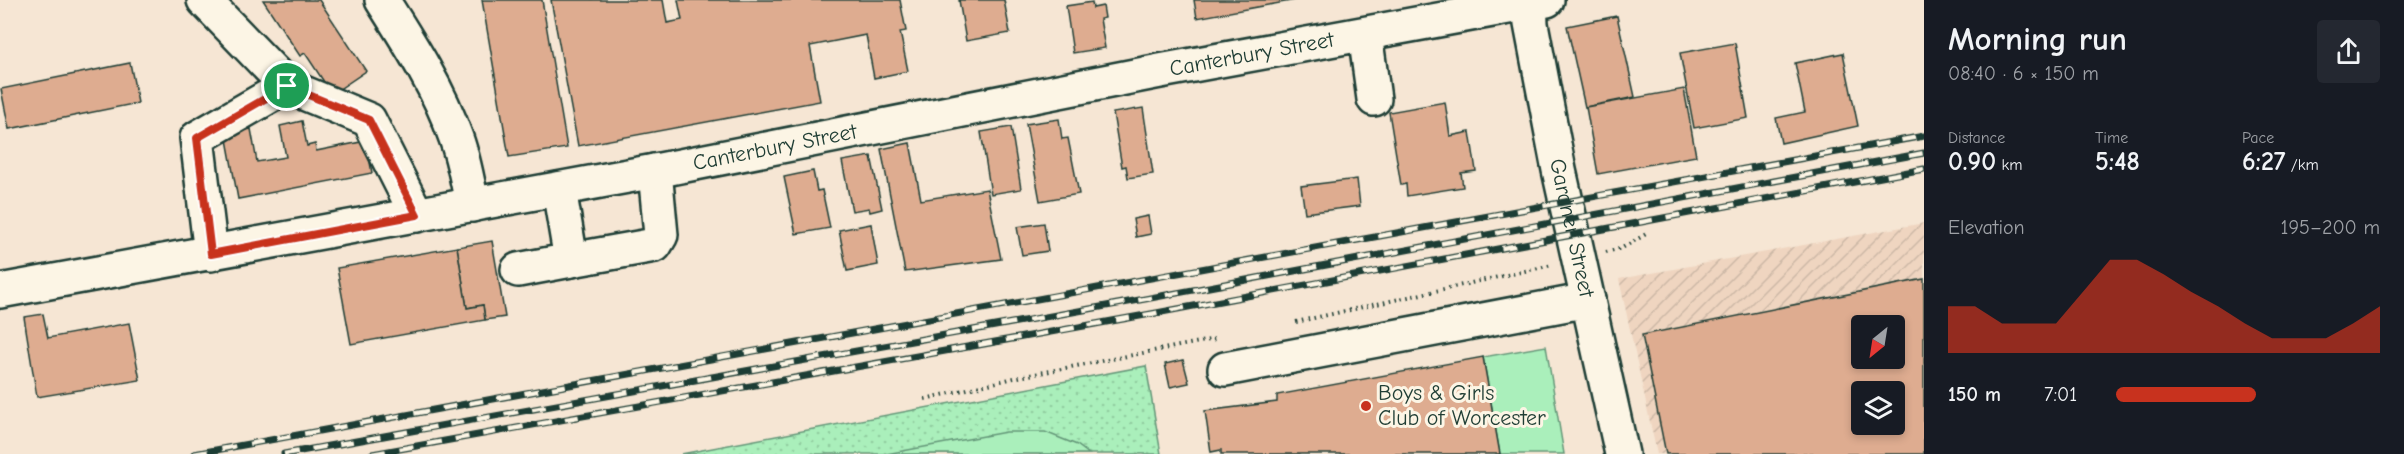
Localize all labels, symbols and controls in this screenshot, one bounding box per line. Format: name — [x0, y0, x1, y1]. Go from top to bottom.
text: Morning run — [1948, 20, 2127, 58]
button: share — [2317, 20, 2380, 83]
street label: Canterbury Street — [1167, 26, 1337, 82]
pin — [261, 60, 312, 111]
text: 08:40 · 6 × 150 m — [1948, 62, 2099, 85]
icon: arrive — [270, 69, 303, 102]
street label: Canterbury Street — [691, 118, 860, 176]
text: Distance — [1948, 129, 2005, 147]
text: Time — [2095, 129, 2128, 147]
text: Pace — [2242, 129, 2274, 147]
text: 0.90 — [1948, 147, 1996, 177]
text: 5:48 — [2095, 147, 2140, 177]
text: 6:27 — [2242, 147, 2285, 177]
street label: Gardner Street — [1544, 156, 1600, 300]
text: km — [1996, 156, 2022, 174]
text: /km — [2285, 156, 2319, 174]
text: Elevation — [1948, 216, 2025, 239]
text: 195–200 m — [2281, 216, 2380, 239]
north arrow — [1851, 315, 1905, 369]
map controls — [1851, 315, 1905, 435]
place label: Boys & Girls Club of Worcester — [1378, 380, 1546, 431]
button: layers — [1851, 381, 1905, 435]
text: 150 m — [1948, 383, 2001, 406]
text: 7:01 — [2044, 383, 2077, 406]
marker: Boys & Girls Club of Worcester — [1359, 399, 1373, 413]

